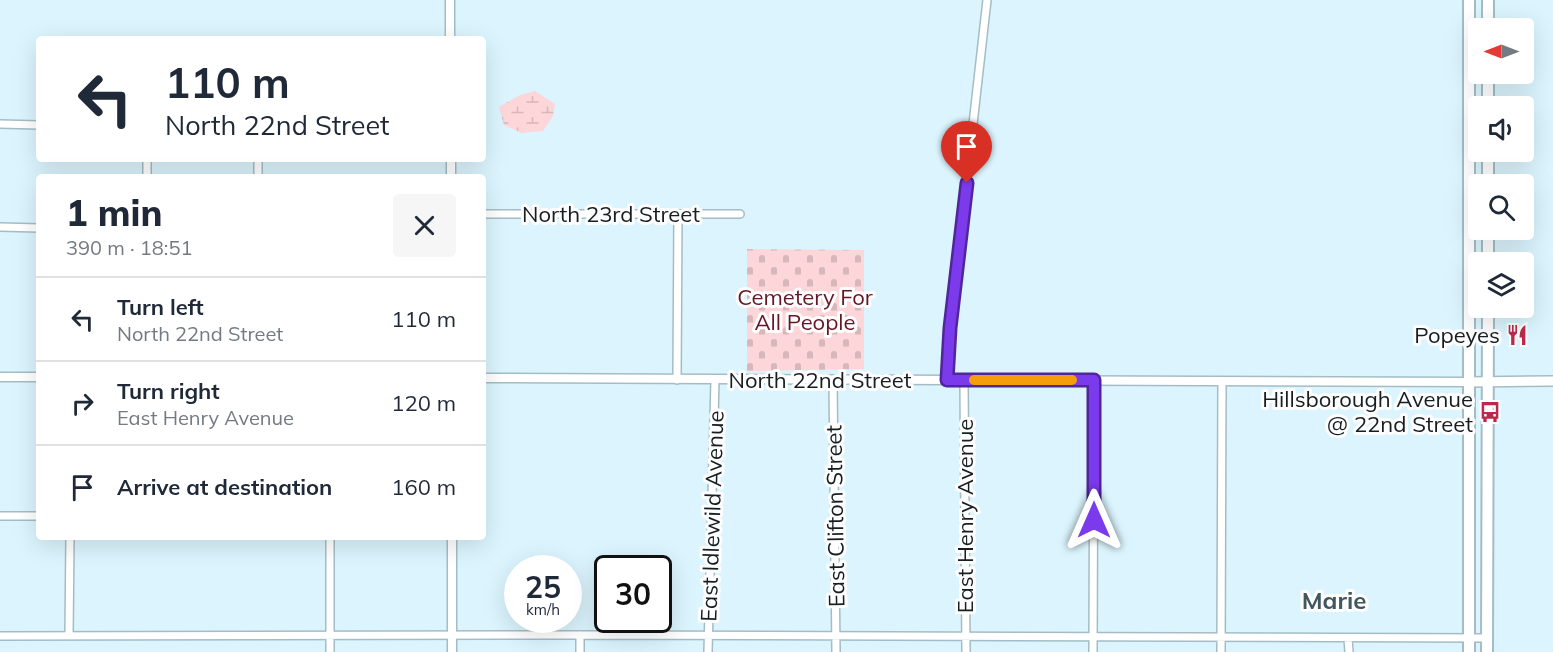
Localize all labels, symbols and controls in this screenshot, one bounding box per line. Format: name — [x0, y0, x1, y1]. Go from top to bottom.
north arrow — [1468, 18, 1534, 84]
map controls — [1468, 18, 1534, 318]
text: 110 m — [165, 56, 290, 109]
icon: left — [66, 60, 144, 138]
button: sound — [1468, 96, 1534, 162]
text: North 22nd Street — [165, 108, 390, 142]
pin — [941, 121, 992, 183]
icon: arrive — [950, 130, 983, 163]
button: search — [1468, 174, 1534, 240]
text: 1 min — [66, 190, 162, 235]
button: close — [393, 194, 456, 257]
street label: North 23rd Street — [522, 200, 700, 228]
text: 390 m · 18:51 — [66, 235, 192, 260]
button: layers — [1468, 252, 1534, 318]
park label: Cemetery For All People — [737, 283, 873, 336]
text: Turn left — [117, 293, 204, 321]
icon: left — [66, 303, 99, 336]
text: 110 m — [391, 305, 456, 333]
text: North 22nd Street — [117, 321, 283, 346]
place label: Popeyes — [1414, 321, 1500, 349]
restaurant icon: Popeyes — [1505, 323, 1529, 347]
street label: North 22nd Street — [729, 366, 912, 394]
text: Turn right — [117, 377, 220, 405]
place label: Hillsborough Avenue @ 22nd Street — [1262, 385, 1473, 438]
icon: right — [66, 387, 99, 420]
text: 120 m — [391, 389, 456, 417]
bus stop icon: Hillsborough Avenue @ 22nd Street — [1478, 400, 1502, 424]
text: East Henry Avenue — [117, 405, 294, 430]
street label: East Idlewild Avenue — [694, 410, 730, 622]
street label: East Henry Avenue — [951, 419, 979, 613]
street label: East Clifton Street — [819, 424, 851, 607]
icon: arrive — [66, 471, 99, 504]
text: Arrive at destination — [117, 473, 332, 501]
text: 160 m — [391, 473, 456, 501]
position arrow — [1062, 488, 1126, 552]
speed limit sign: 30 — [594, 555, 672, 633]
text: 25 — [525, 568, 561, 606]
district label: Marie — [1302, 585, 1366, 615]
text: km/h — [526, 600, 560, 619]

